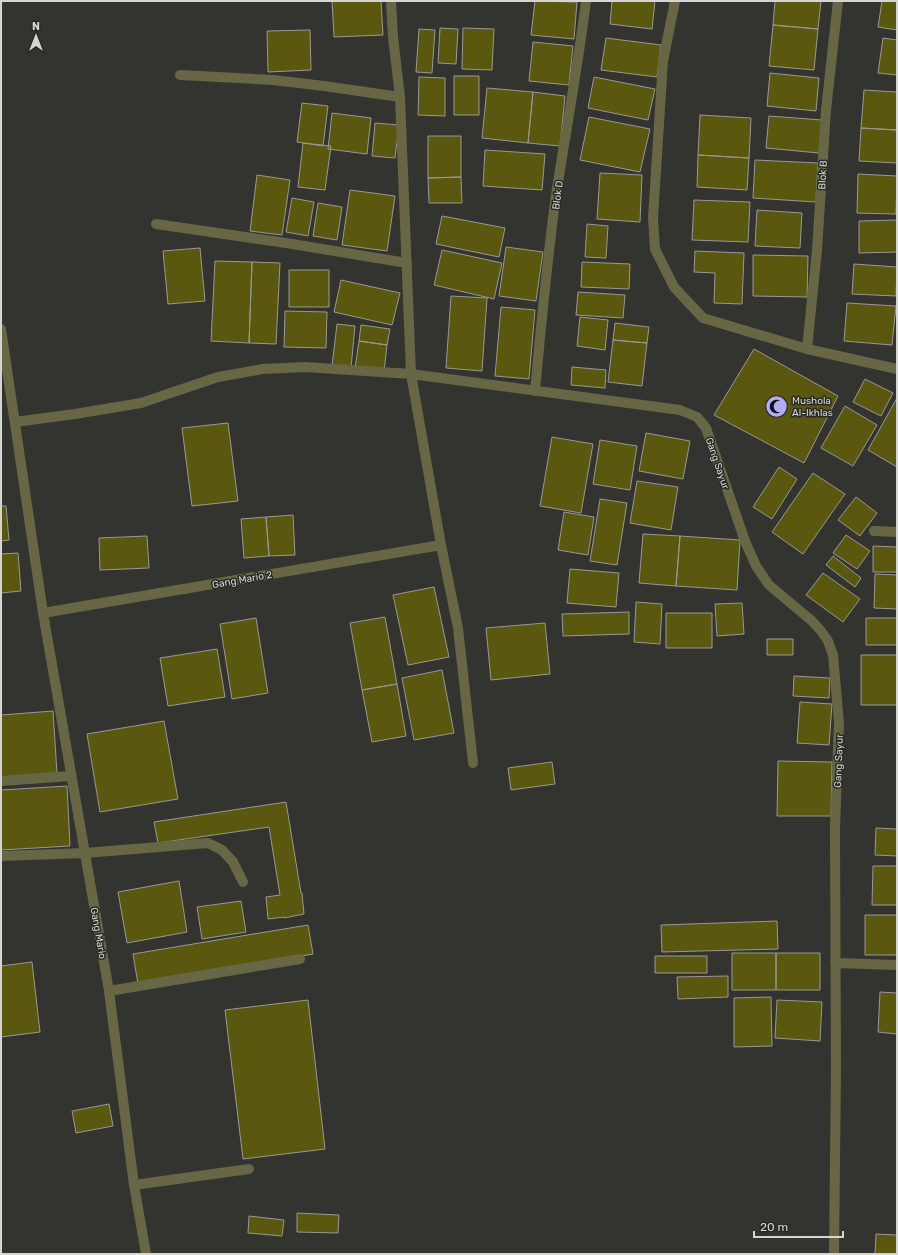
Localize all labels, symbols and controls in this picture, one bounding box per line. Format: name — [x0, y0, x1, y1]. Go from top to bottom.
north arrow — [16, 16, 56, 56]
text: N — [32, 20, 40, 33]
street label: Blok B — [816, 160, 830, 190]
street label: Blok D — [550, 180, 566, 210]
mosque icon: Mushola Al-Ikhlas — [763, 393, 789, 419]
place label: Mushola Al-Ikhlas — [792, 395, 833, 419]
street label: Gang Sayur — [703, 436, 732, 491]
street label: Gang Mario 2 — [211, 569, 273, 591]
street label: Gang Sayur — [832, 734, 846, 788]
street label: Gang Mario — [88, 906, 109, 960]
scale bar — [754, 1213, 843, 1239]
text: 20 m — [760, 1220, 788, 1234]

